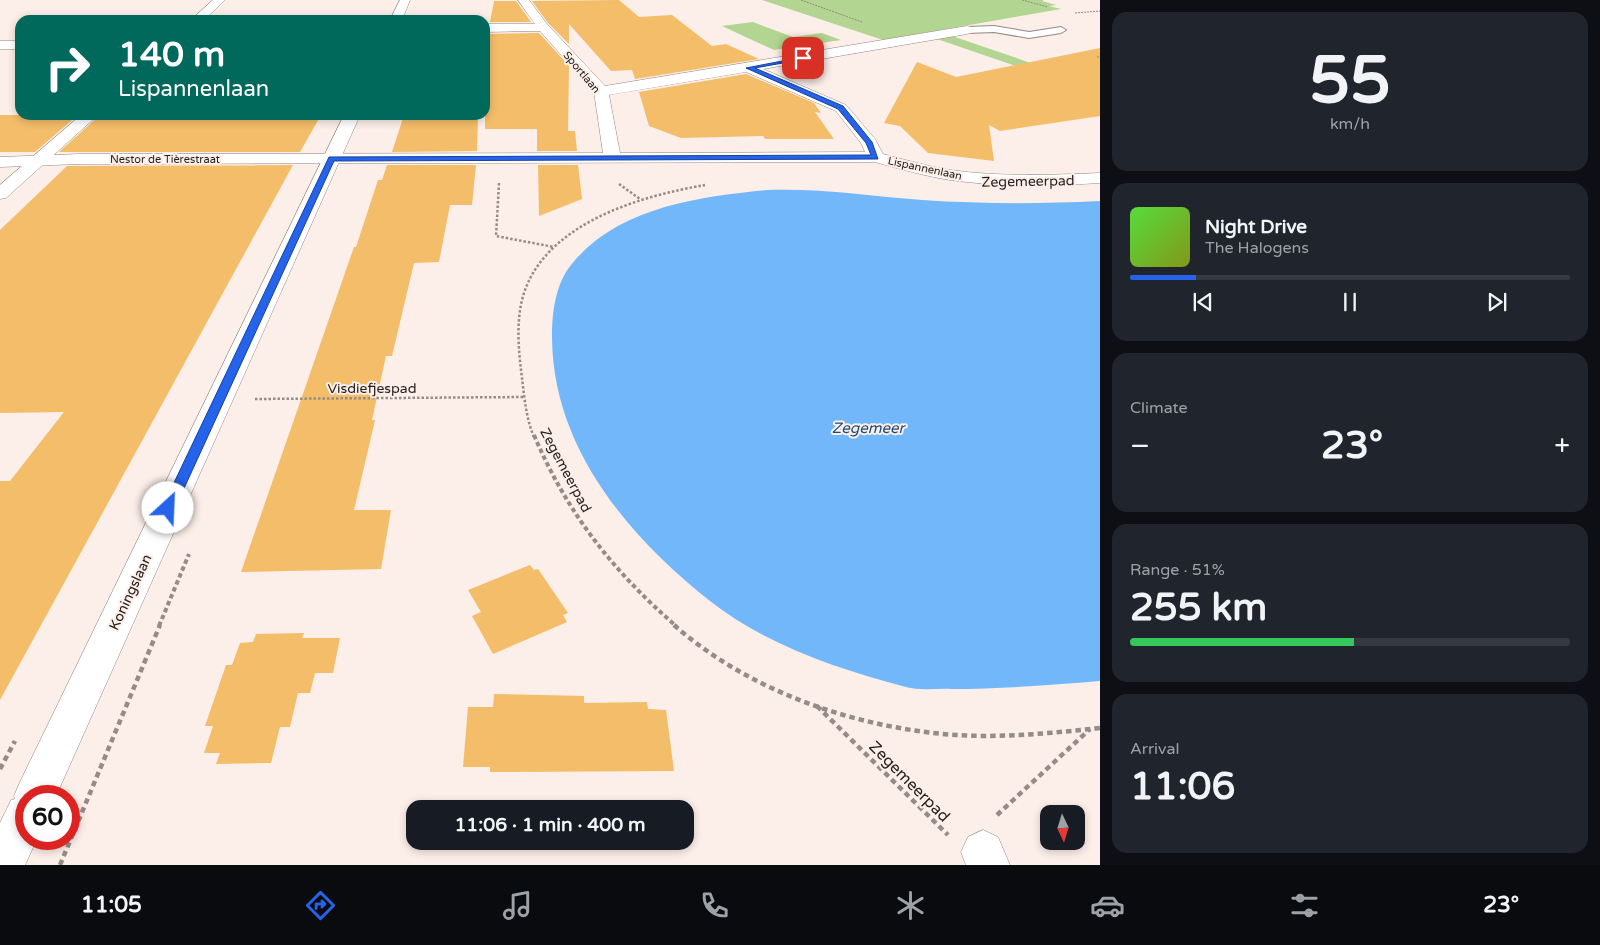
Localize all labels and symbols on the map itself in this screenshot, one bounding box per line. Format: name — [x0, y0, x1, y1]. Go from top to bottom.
pin — [782, 37, 824, 79]
street label: Sportlaan — [560, 49, 603, 96]
street label: Nestor de Tièrestraat — [110, 153, 220, 166]
street label: Lispannenlaan — [887, 154, 963, 183]
street label: Zegemeerpad — [981, 172, 1075, 191]
street label: Visdiefjespad — [327, 380, 417, 397]
water label: Zegemeer — [832, 419, 907, 437]
street label: Zegemeerpad — [536, 425, 595, 515]
position arrow — [141, 481, 193, 533]
street label: Koningslaan — [105, 552, 155, 633]
street label: Zegemeerpad — [865, 737, 954, 826]
speed limit sign: 60 — [15, 785, 80, 850]
north arrow — [1040, 805, 1085, 850]

